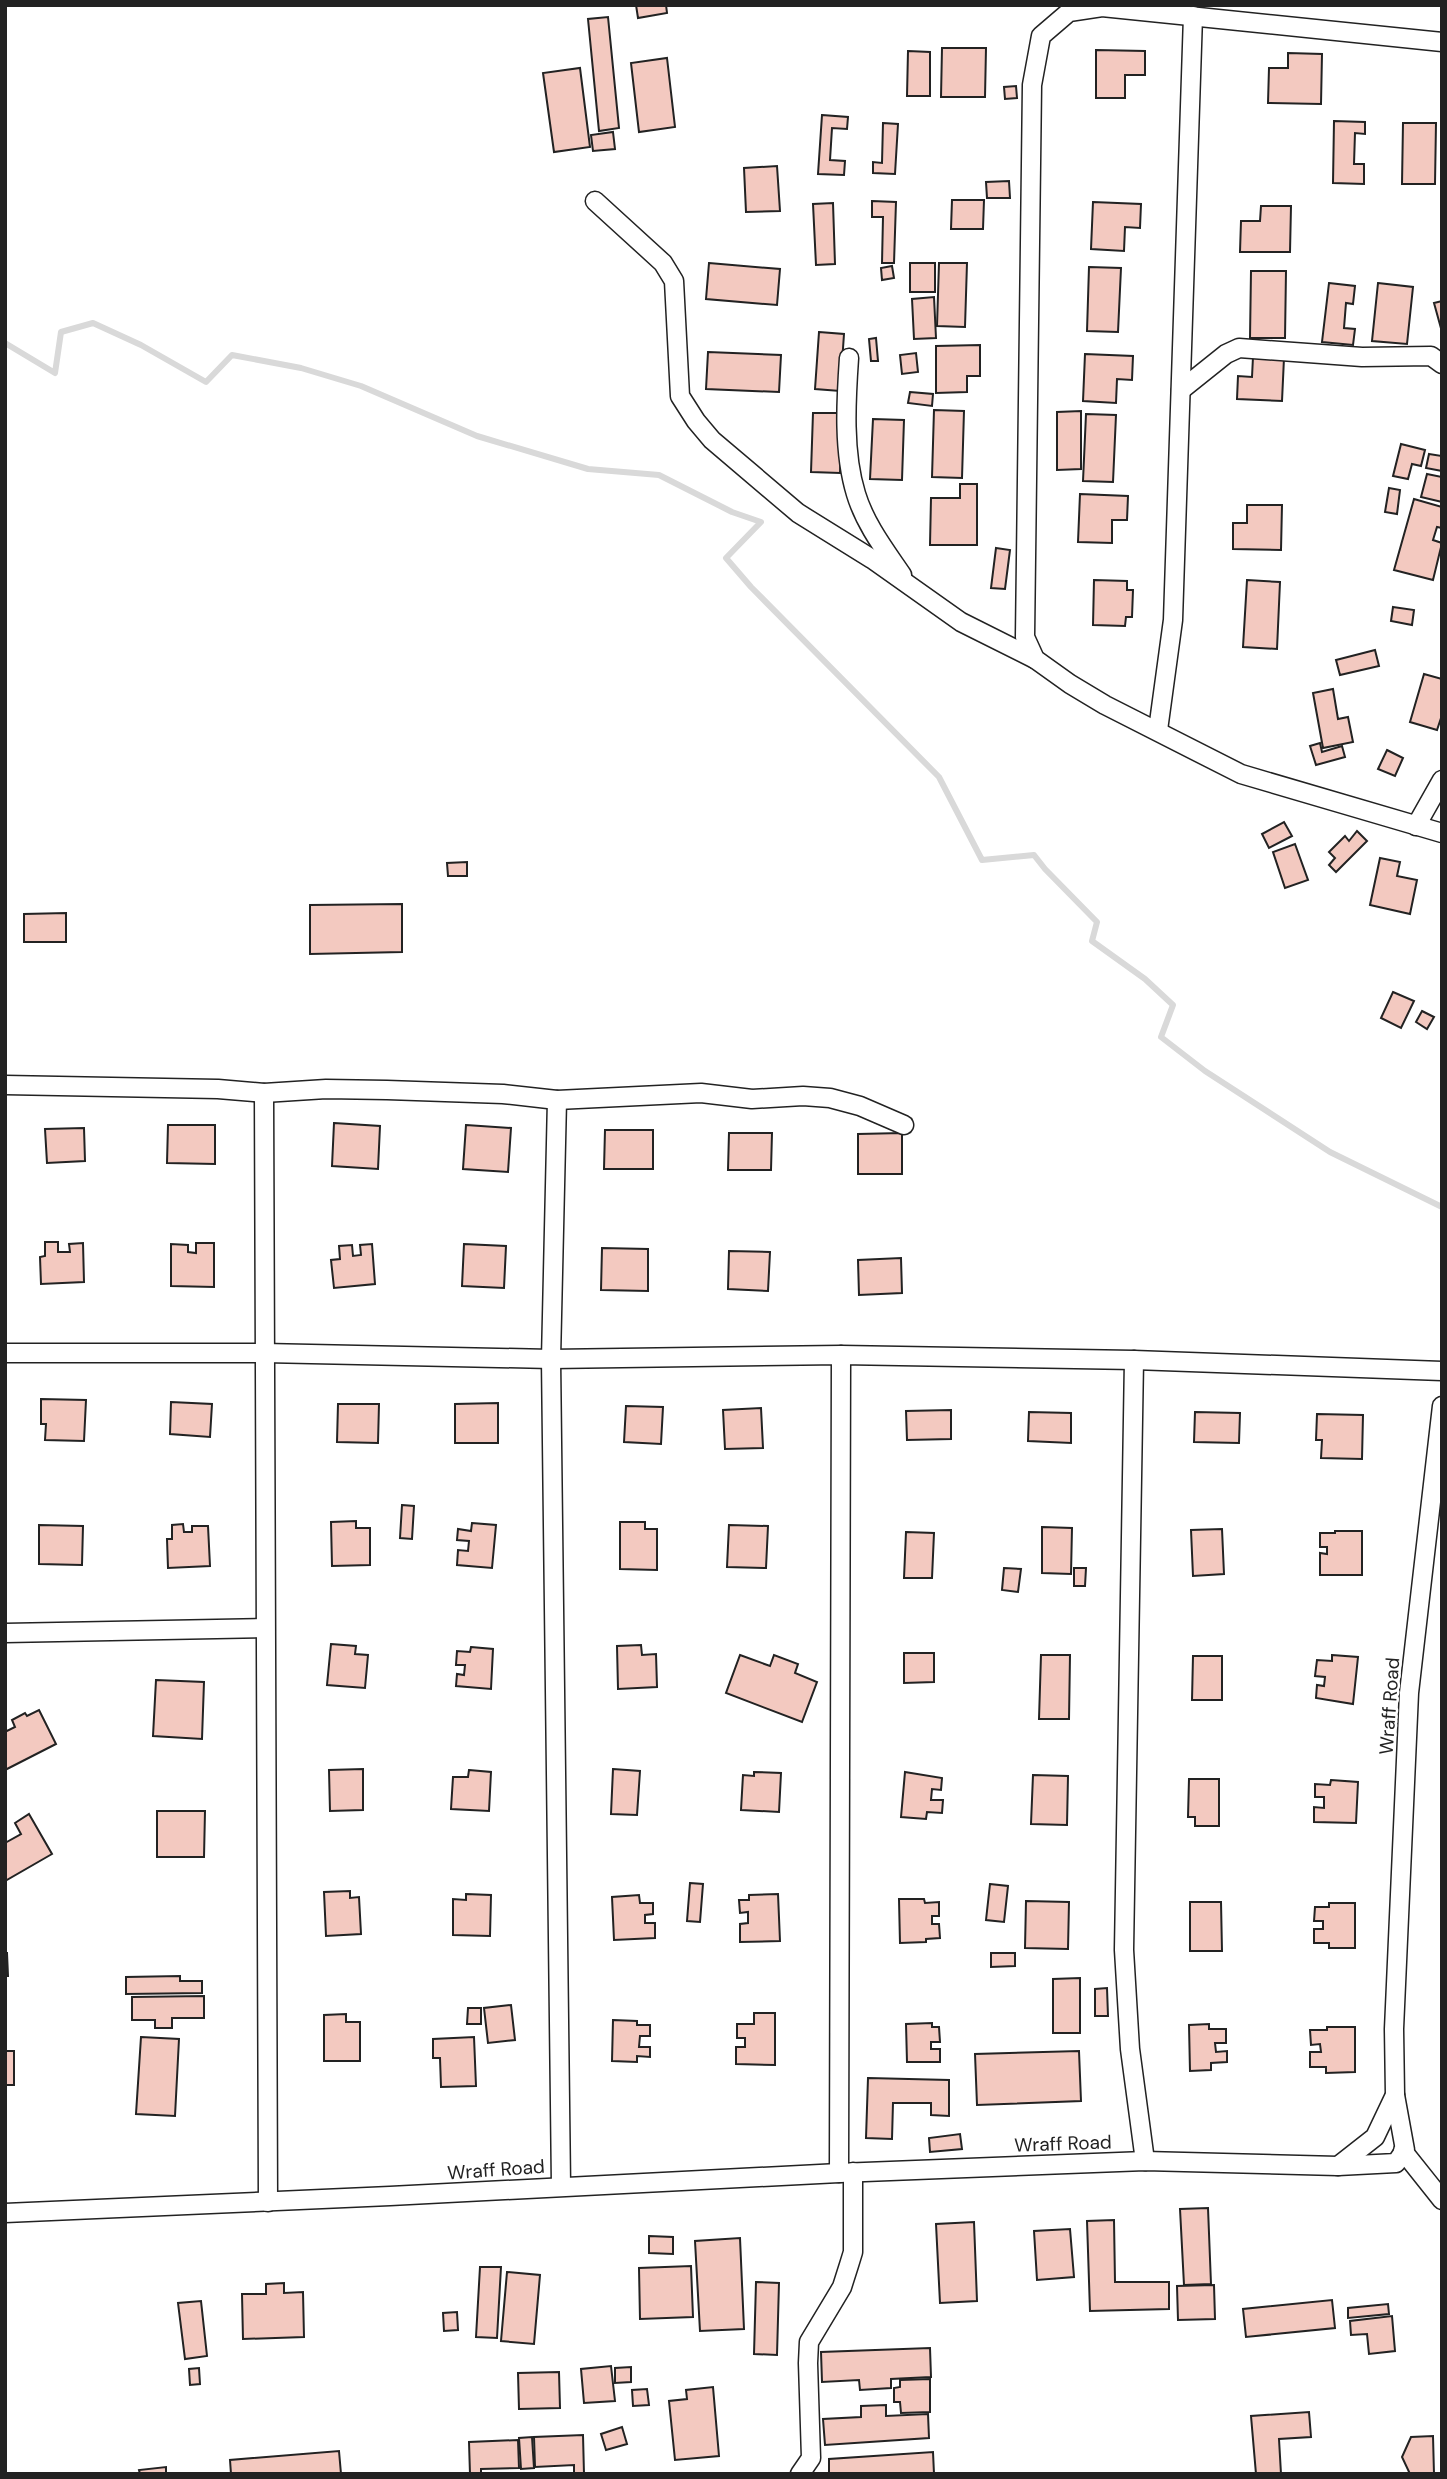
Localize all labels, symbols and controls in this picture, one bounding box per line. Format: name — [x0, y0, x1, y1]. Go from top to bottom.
street label: Wraff Road — [1374, 1656, 1405, 1756]
street label: Wraff Road — [1014, 2129, 1112, 2158]
street label: Wraff Road — [446, 2154, 546, 2185]

